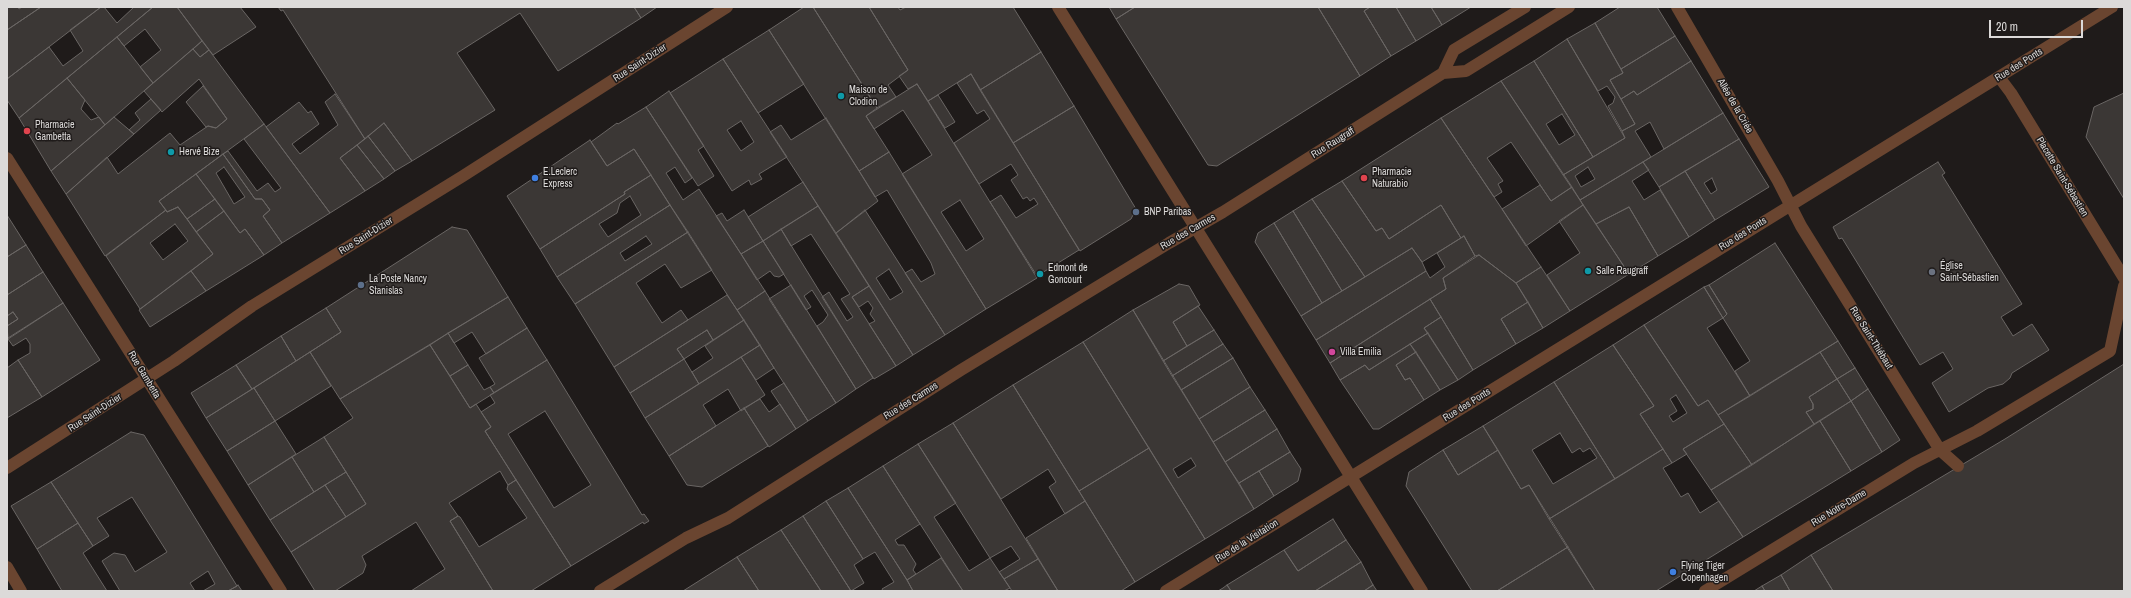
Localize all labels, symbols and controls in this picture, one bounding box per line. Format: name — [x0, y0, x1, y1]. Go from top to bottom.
scale bar — [1991, 12, 2085, 38]
text: 20 m — [1996, 19, 2018, 35]
street label: Rue Saint-Dizier — [611, 41, 669, 85]
street label: Rue des Ponts — [1993, 46, 2045, 84]
street label: Allée de la Criée — [1715, 77, 1755, 135]
place label: Maison de Clodion — [849, 84, 887, 108]
marker: Maison de Clodion — [836, 91, 846, 101]
place label: Pharmacie Gambetta — [35, 119, 75, 142]
street label: Rue Raugraff — [1309, 125, 1357, 161]
marker: Pharmacie Gambetta — [22, 126, 32, 136]
street label: Placette Saint-Sébastien — [2033, 135, 2091, 219]
place label: Hervé Bize — [179, 146, 220, 158]
marker: Hervé Bize — [166, 147, 176, 157]
place label: E.Leclerc Express — [543, 166, 577, 190]
place label: Pharmacie Naturabio — [1372, 166, 1412, 190]
marker: E.Leclerc Express — [530, 173, 540, 183]
marker: Pharmacie Naturabio — [1359, 173, 1369, 183]
place label: BNP Paribas — [1144, 206, 1191, 218]
marker: BNP Paribas — [1131, 207, 1141, 217]
street label: Rue des Carmes — [1158, 211, 1218, 253]
street label: Rue Saint-Dizier — [337, 215, 395, 257]
street label: Rue des Ponts — [1717, 215, 1769, 253]
place label: Église Saint-Sébastien — [1940, 260, 1999, 284]
place label: Edmont de Goncourt — [1048, 262, 1088, 286]
place label: Salle Raugraff — [1596, 265, 1648, 277]
marker: Salle Raugraff — [1583, 266, 1593, 276]
marker: Église Saint-Sébastien — [1927, 267, 1937, 277]
marker: Edmont de Goncourt — [1035, 269, 1045, 279]
place label: La Poste Nancy Stanislas — [369, 273, 427, 296]
marker: La Poste Nancy Stanislas — [356, 280, 366, 290]
street label: Rue Saint-Thiébaut — [1847, 304, 1895, 372]
place label: Villa Emilia — [1340, 346, 1381, 358]
marker: Villa Emilia — [1327, 347, 1337, 357]
street label: Rue Gambetta — [125, 349, 163, 401]
street label: Rue des Carmes — [882, 380, 940, 422]
street label: Rue des Ponts — [1441, 386, 1493, 424]
street label: Rue Saint-Dizier — [66, 391, 124, 435]
street label: Rue Notre-Dame — [1809, 487, 1869, 529]
street label: Rue de la Visitation — [1213, 517, 1281, 565]
place label: Flying Tiger Copenhagen — [1681, 560, 1728, 584]
marker: Flying Tiger Copenhagen — [1668, 567, 1678, 577]

